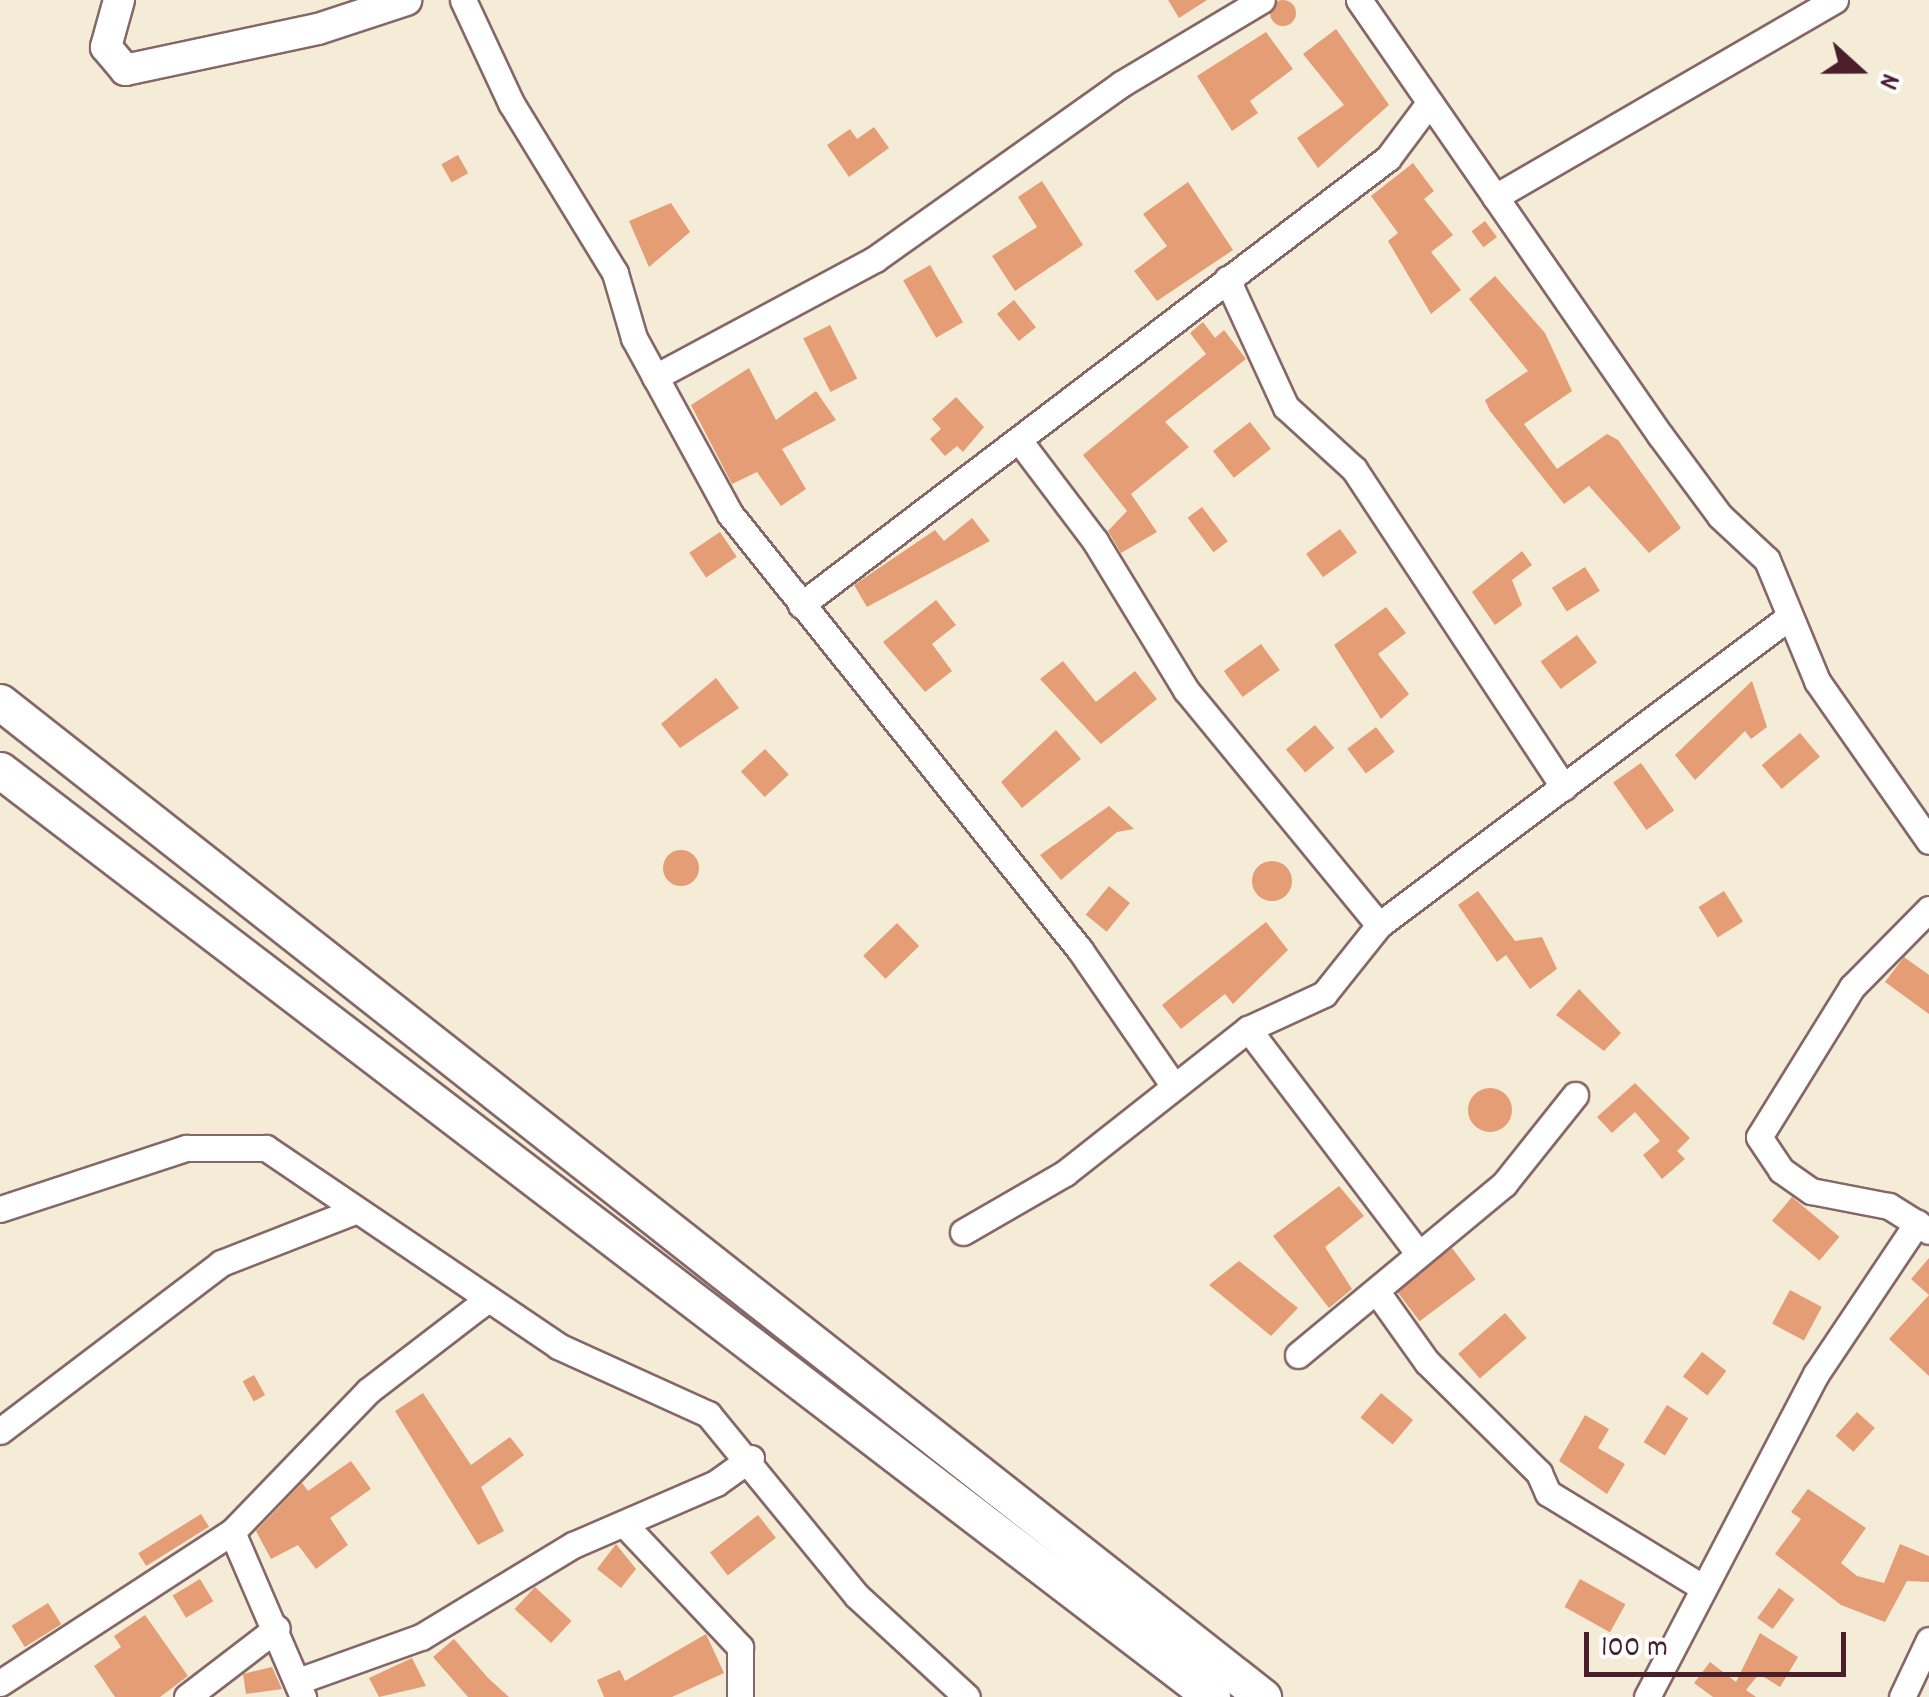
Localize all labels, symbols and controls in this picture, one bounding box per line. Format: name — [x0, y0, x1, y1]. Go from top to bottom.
north arrow — [1809, 20, 1909, 120]
text: N — [1866, 67, 1908, 94]
scale bar — [1589, 1612, 1852, 1674]
text: 100 m — [1601, 1628, 1668, 1671]

